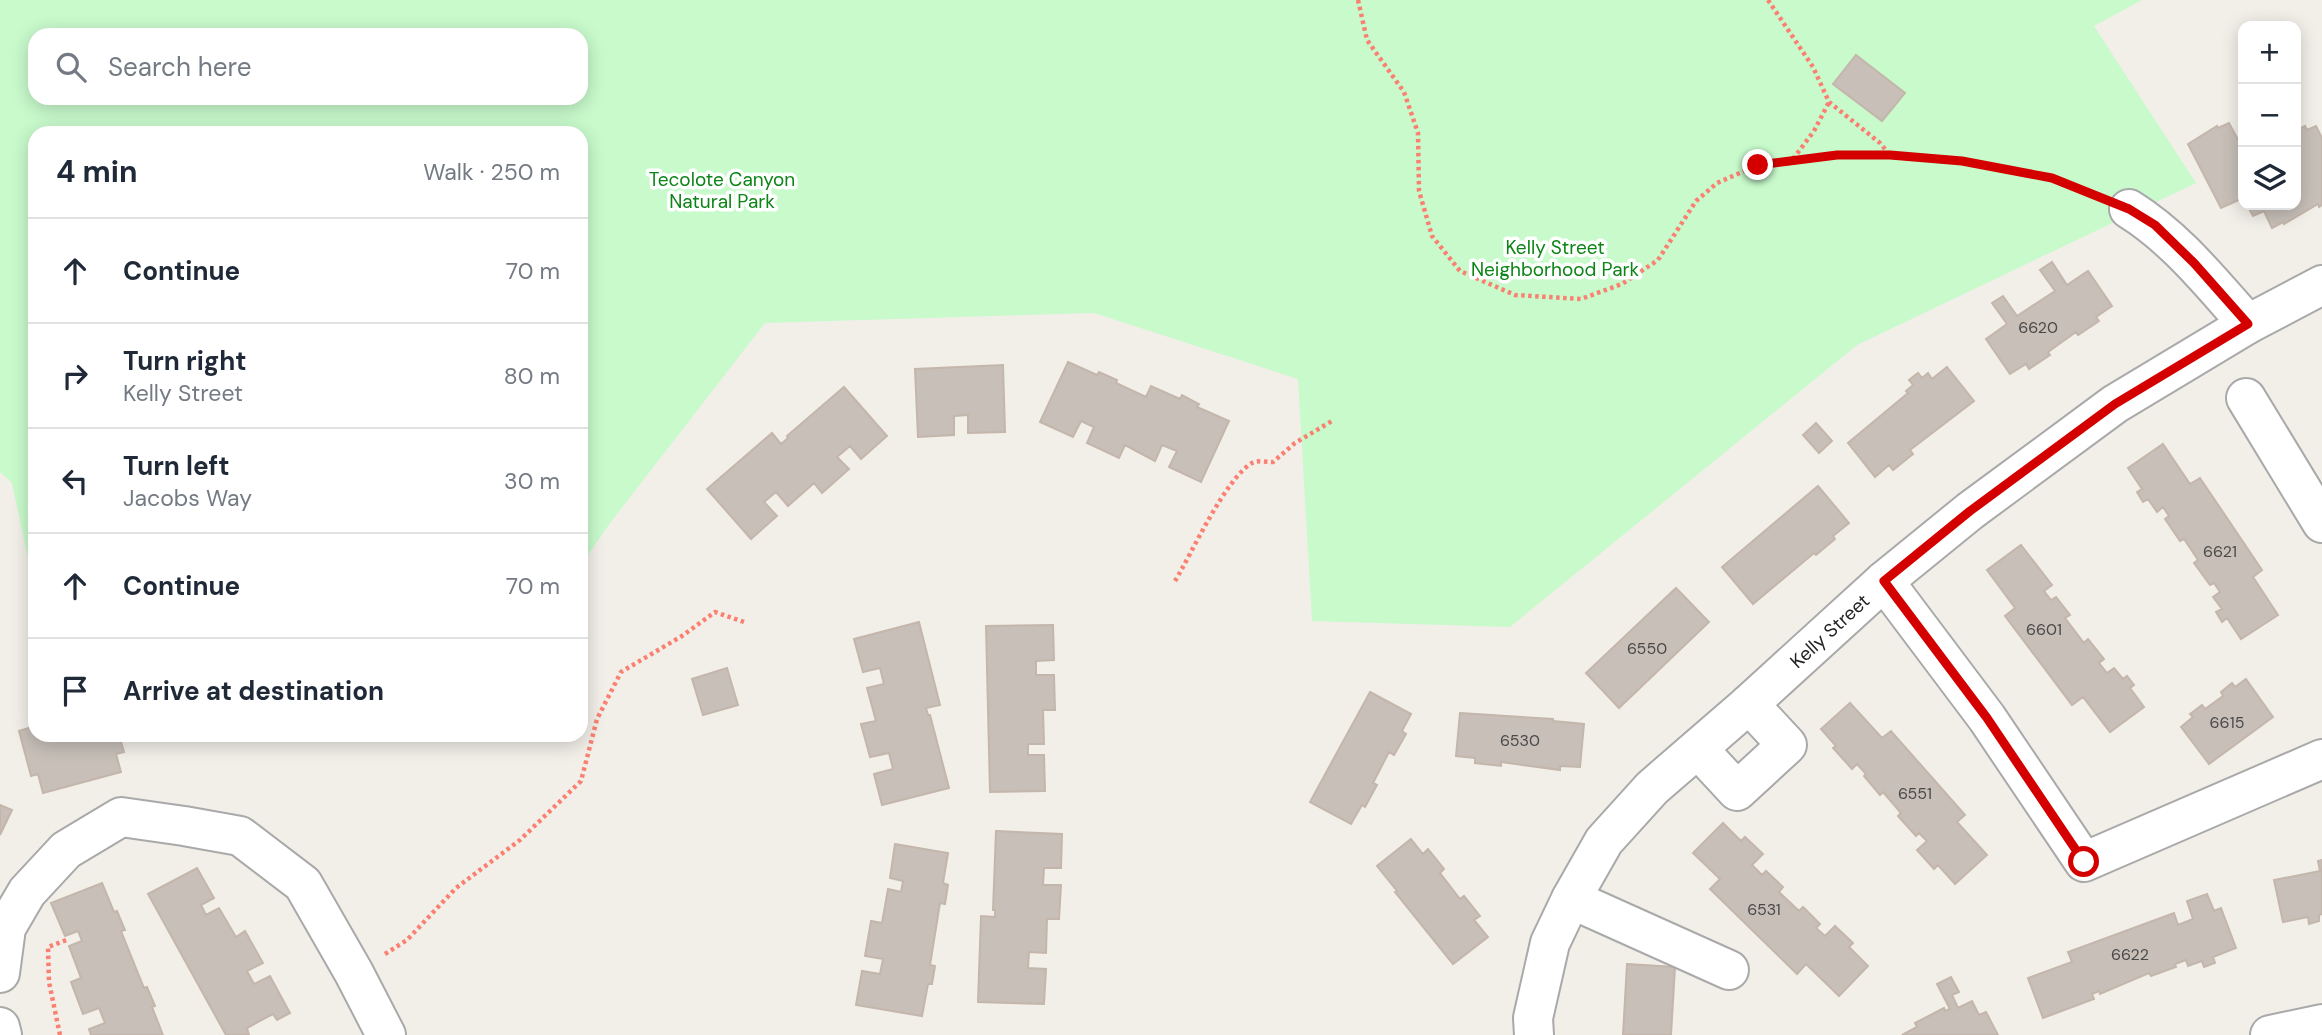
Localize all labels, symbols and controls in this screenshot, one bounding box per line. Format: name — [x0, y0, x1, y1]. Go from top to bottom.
map controls — [2238, 21, 2301, 210]
button: + — [2238, 21, 2301, 84]
search box — [28, 28, 588, 105]
icon: search — [52, 48, 90, 86]
text: Search here — [108, 50, 251, 84]
button: − — [2238, 84, 2301, 147]
button: layers — [2238, 147, 2301, 210]
route end — [1742, 149, 1773, 180]
text: 4 min — [56, 152, 138, 191]
text: Walk · 250 m — [423, 157, 560, 187]
park label: Tecolote Canyon Natural Park — [649, 167, 795, 214]
park label: Kelly Street Neighborhood Park — [1471, 235, 1639, 282]
icon: ahead — [56, 252, 94, 290]
text: Continue — [123, 254, 240, 288]
text: 70 m — [506, 256, 560, 286]
house number: 6620 — [2018, 317, 2058, 338]
text: Turn right — [123, 344, 247, 378]
icon: right — [56, 357, 94, 395]
text: 80 m — [504, 361, 560, 391]
text: Kelly Street — [123, 378, 243, 408]
text: Turn left — [123, 449, 230, 483]
icon: left — [56, 462, 94, 500]
text: 30 m — [504, 466, 560, 496]
text: Jacobs Way — [123, 483, 252, 513]
house number: 6621 — [2203, 541, 2237, 562]
icon: ahead — [56, 567, 94, 605]
text: Continue — [123, 569, 240, 603]
text: 70 m — [506, 571, 560, 601]
street label: Kelly Street — [1785, 588, 1875, 674]
house number: 6601 — [2026, 619, 2062, 640]
house number: 6550 — [1627, 638, 1667, 659]
icon: arrive — [56, 672, 94, 710]
text: Arrive at destination — [123, 674, 384, 708]
house number: 6615 — [2210, 712, 2244, 733]
house number: 6530 — [1500, 730, 1540, 751]
house number: 6551 — [1898, 783, 1932, 804]
route start — [2068, 846, 2099, 877]
house number: 6531 — [1747, 899, 1781, 920]
house number: 6622 — [2111, 944, 2149, 965]

